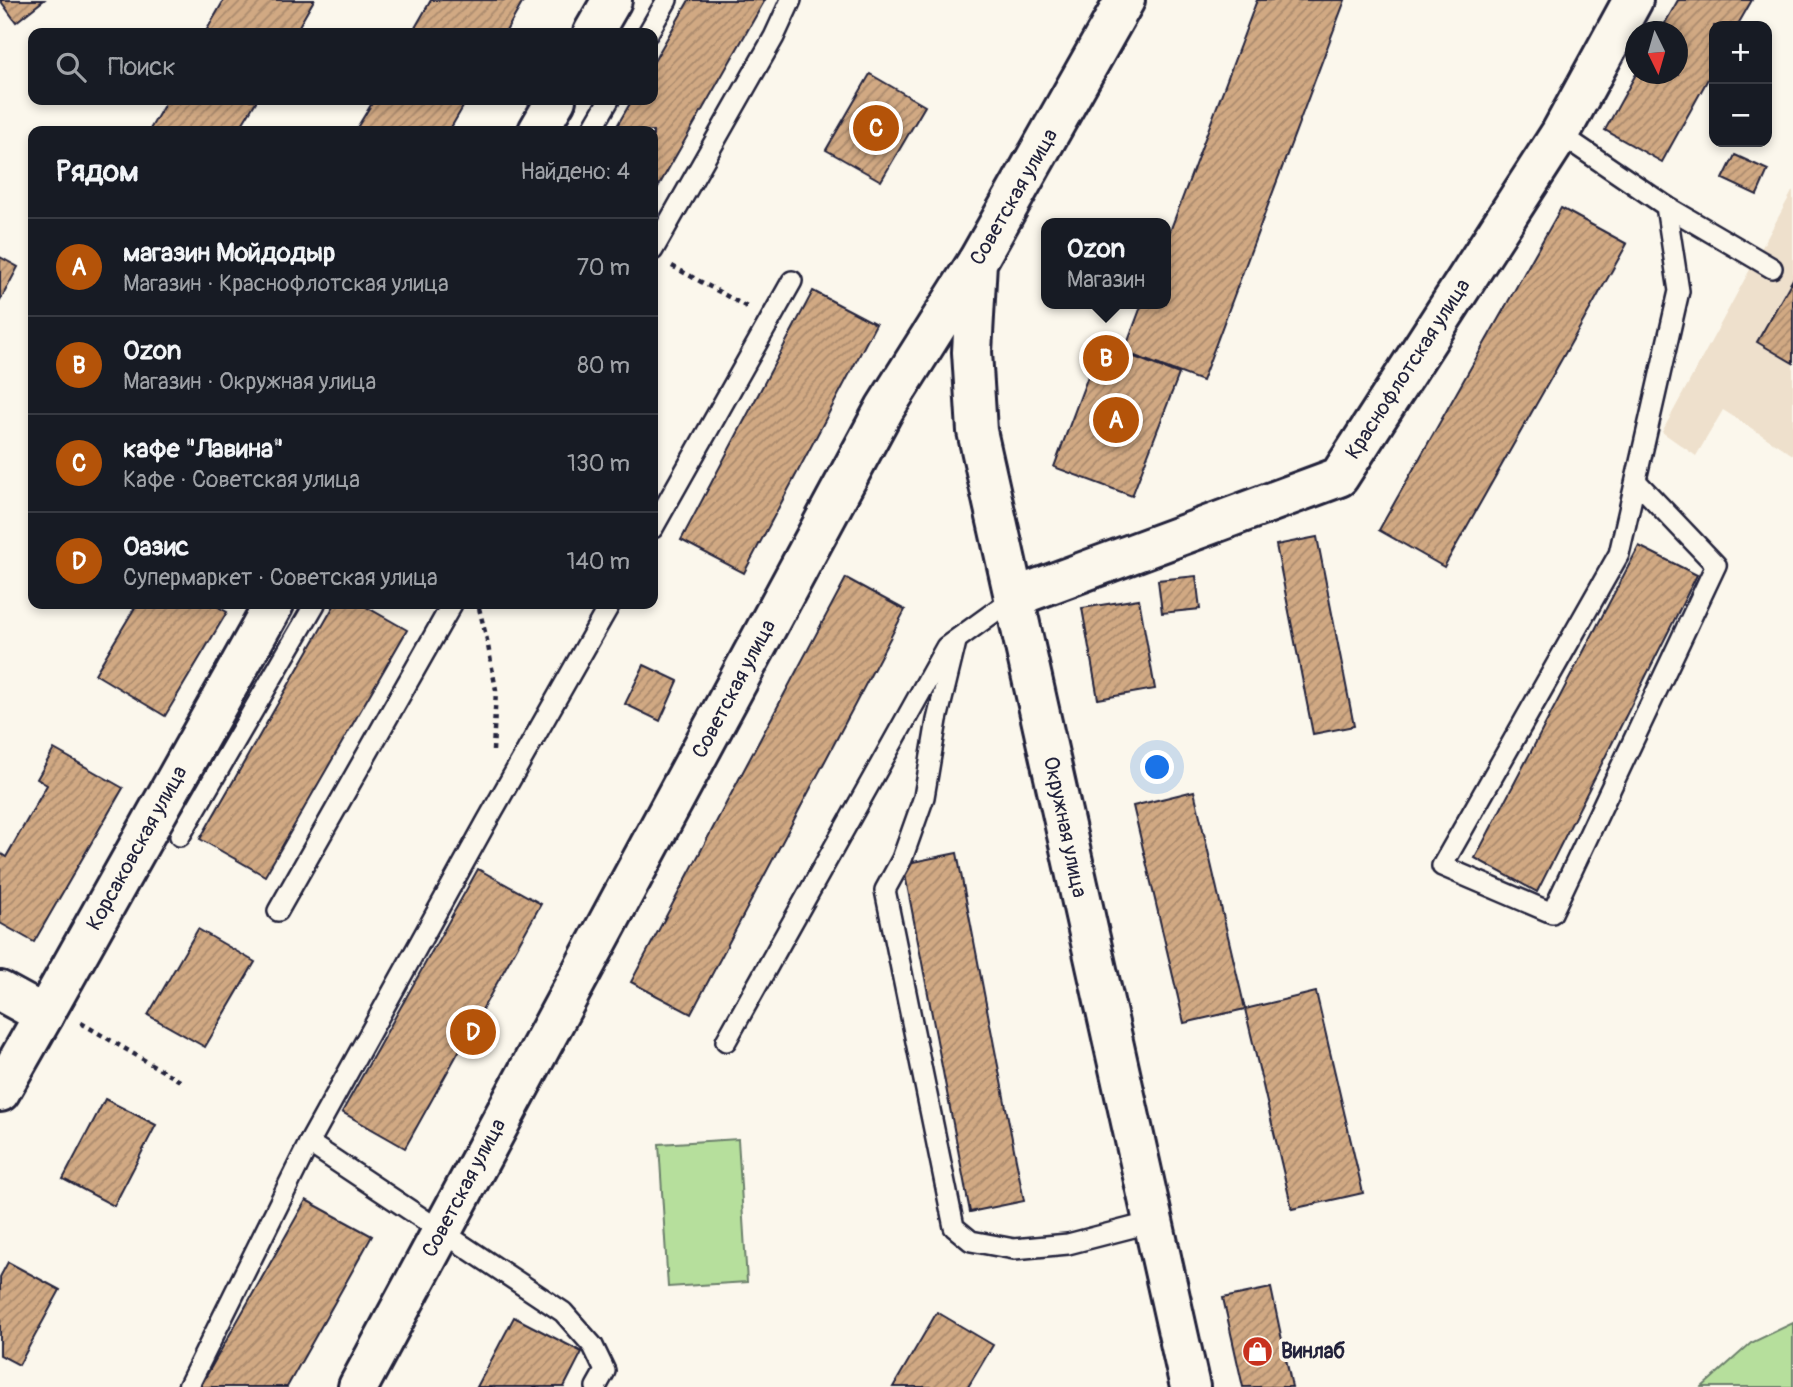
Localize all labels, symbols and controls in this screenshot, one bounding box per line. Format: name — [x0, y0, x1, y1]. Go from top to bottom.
north arrow — [1625, 21, 1688, 84]
map controls — [1709, 21, 1772, 147]
button: + — [1709, 21, 1772, 84]
search box — [28, 28, 658, 105]
icon: search — [52, 48, 90, 86]
text: Поиск — [108, 51, 176, 83]
button: − — [1709, 84, 1772, 147]
pin: C — [853, 102, 899, 154]
street label: Советская улица — [964, 124, 1064, 270]
text: Рядом — [56, 153, 139, 190]
text: Найдено: 4 — [520, 157, 630, 186]
popup — [1041, 218, 1171, 309]
text: Ozon — [1067, 233, 1125, 265]
text: магазин Мойдодыр — [123, 237, 335, 269]
text: A — [72, 253, 86, 282]
text: 70 m — [577, 253, 630, 282]
text: Магазин — [1067, 265, 1145, 294]
text: Магазин · Краснофлотская улица — [123, 269, 449, 298]
street label: Краснофлотская улица — [1340, 274, 1476, 464]
pin: B — [1083, 332, 1129, 384]
text: Ozon — [123, 335, 181, 367]
text: B — [72, 351, 86, 380]
text: 80 m — [577, 351, 630, 380]
text: Магазин · Окружная улица — [123, 367, 376, 396]
pin: A — [1093, 394, 1139, 446]
text: кафе "Лавина" — [123, 433, 284, 465]
text: C — [72, 449, 86, 478]
text: 130 m — [567, 449, 630, 478]
text: Кафе · Советская улица — [123, 465, 360, 494]
text: Оазис — [123, 531, 189, 563]
text: D — [72, 547, 86, 576]
text: 140 m — [567, 547, 630, 576]
text: Супермаркет · Советская улица — [123, 563, 438, 592]
street label: Советская улица — [686, 615, 782, 763]
your location — [1140, 750, 1174, 784]
street label: Окружная улица — [1037, 754, 1093, 900]
street label: Корсаковская улица — [81, 761, 193, 935]
pin: D — [450, 1006, 496, 1058]
street label: Советская улица — [416, 1114, 512, 1262]
shop icon: Винлаб — [1241, 1334, 1275, 1368]
place label: Винлаб — [1281, 1338, 1345, 1365]

